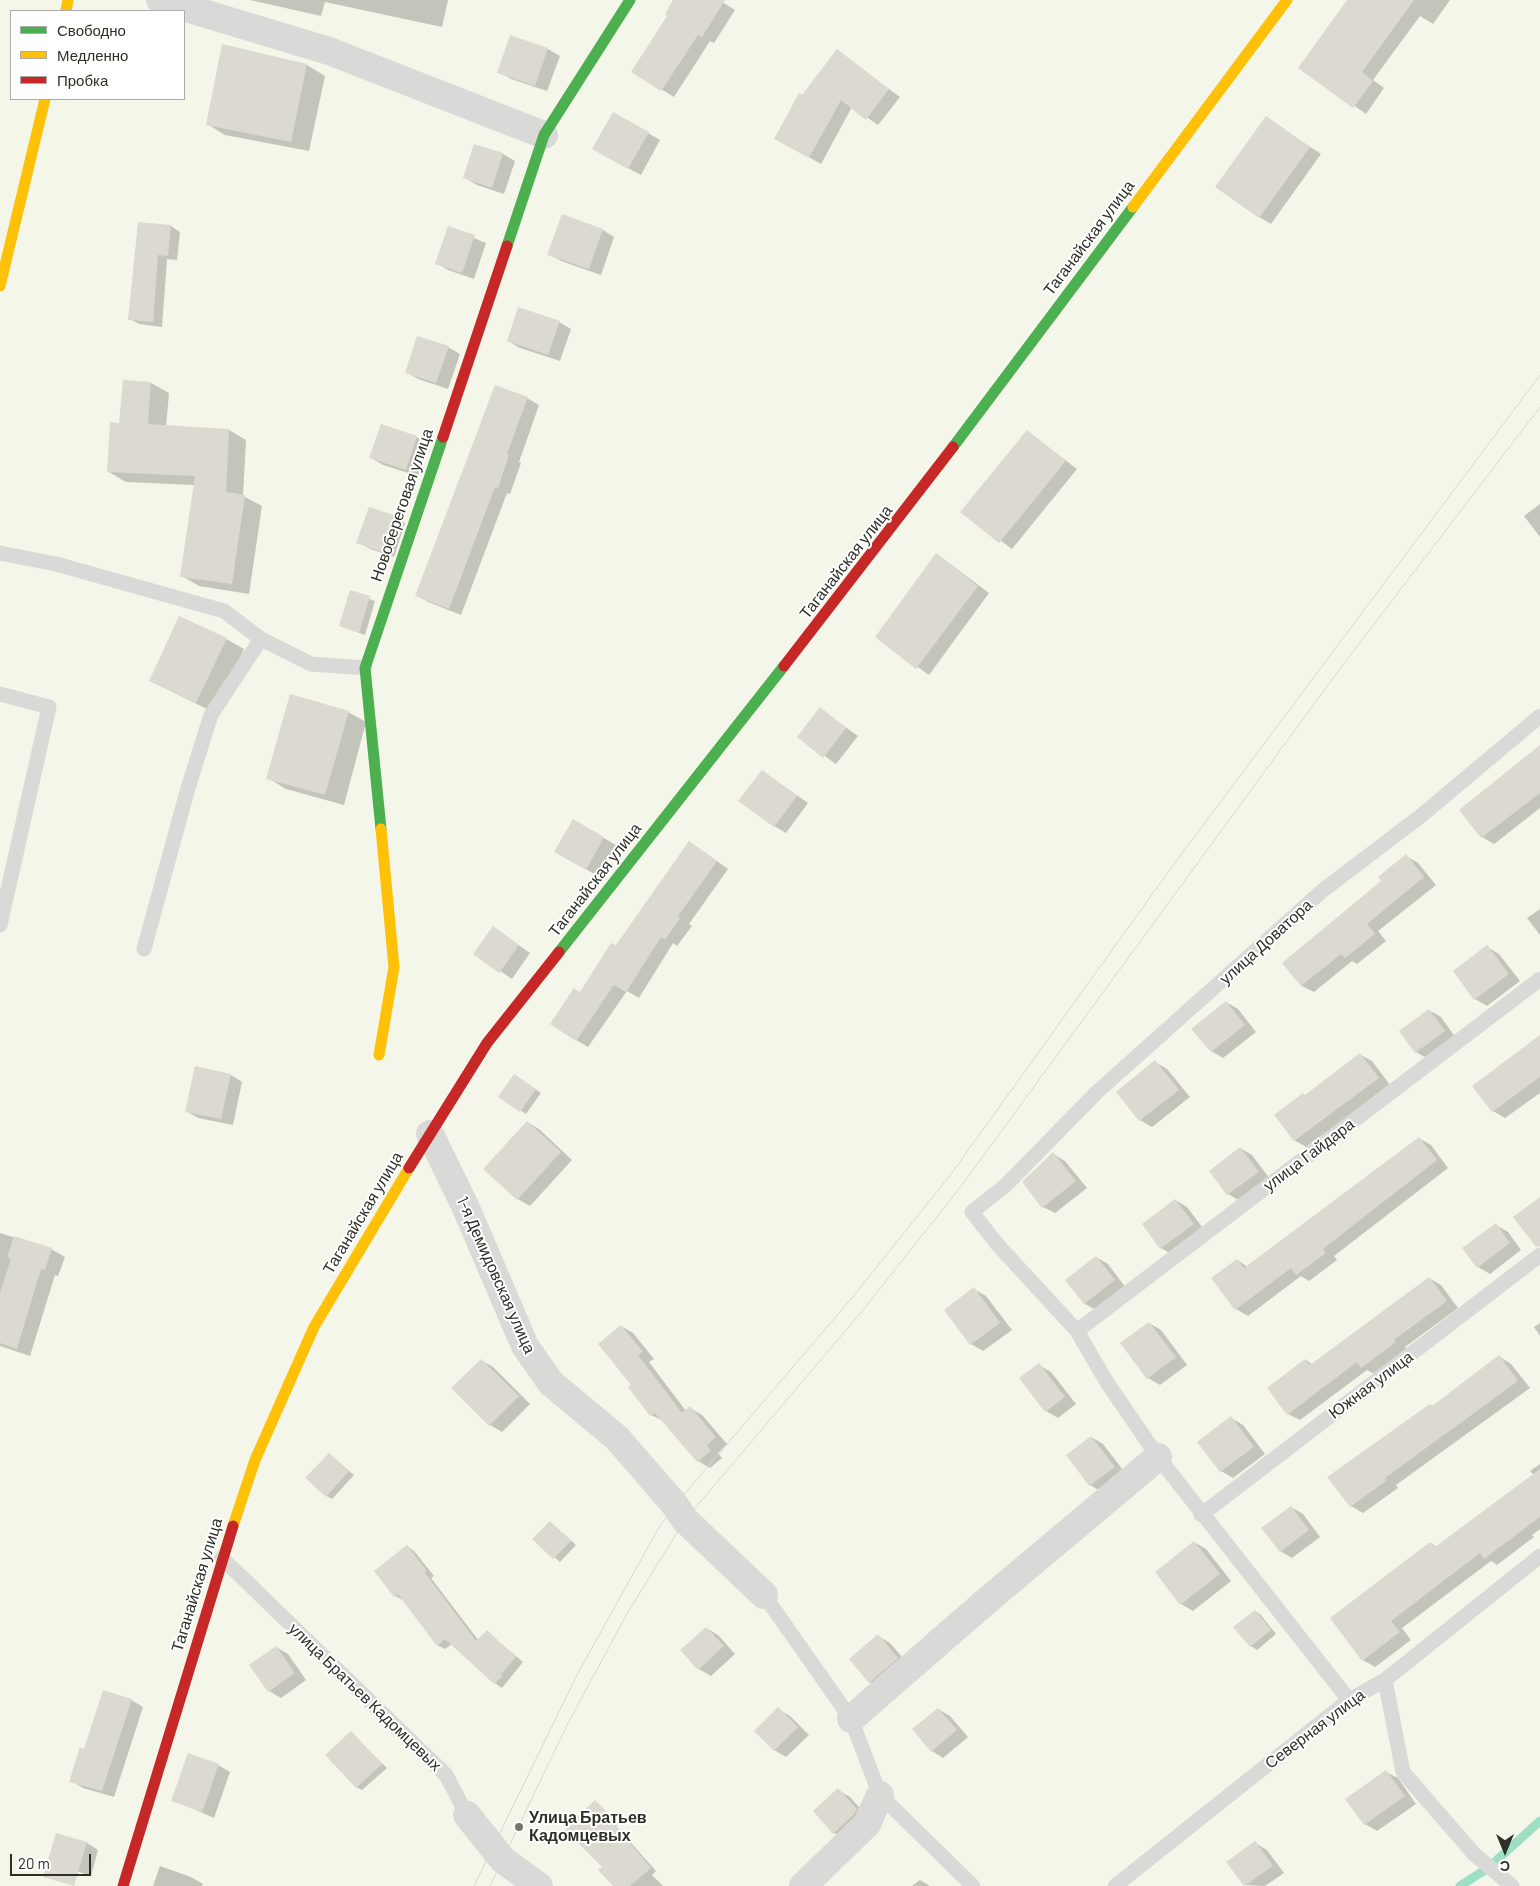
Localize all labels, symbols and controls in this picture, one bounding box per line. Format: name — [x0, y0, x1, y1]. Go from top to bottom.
legend — [10, 10, 185, 100]
text: Свободно — [57, 21, 126, 39]
text: Медленно — [57, 46, 128, 64]
text: Пробка — [57, 71, 108, 89]
street label: Таганайская улица — [1039, 177, 1139, 299]
street label: Новобереговая улица — [367, 426, 437, 584]
street label: Таганайская улица — [796, 501, 896, 623]
street label: Таганайская улица — [545, 819, 645, 941]
street label: улица Доватора — [1216, 895, 1316, 989]
street label: улица Гайдара — [1260, 1115, 1358, 1195]
street label: Таганайская улица — [319, 1148, 407, 1278]
street label: 1-я Демидовская улица — [453, 1193, 539, 1357]
street label: Южная улица — [1325, 1347, 1417, 1423]
street label: Таганайская улица — [167, 1516, 227, 1654]
street label: улица Братьев Кадомцевых — [285, 1619, 445, 1775]
street label: Северная улица — [1261, 1685, 1369, 1773]
place label: Улица Братьев Кадомцевых — [529, 1808, 647, 1846]
marker: Улица Братьев Кадомцевых — [513, 1821, 525, 1833]
north arrow — [1480, 1826, 1530, 1876]
scale bar — [12, 1844, 94, 1876]
text: 20 m — [18, 1854, 50, 1872]
text: С — [1500, 1858, 1510, 1875]

